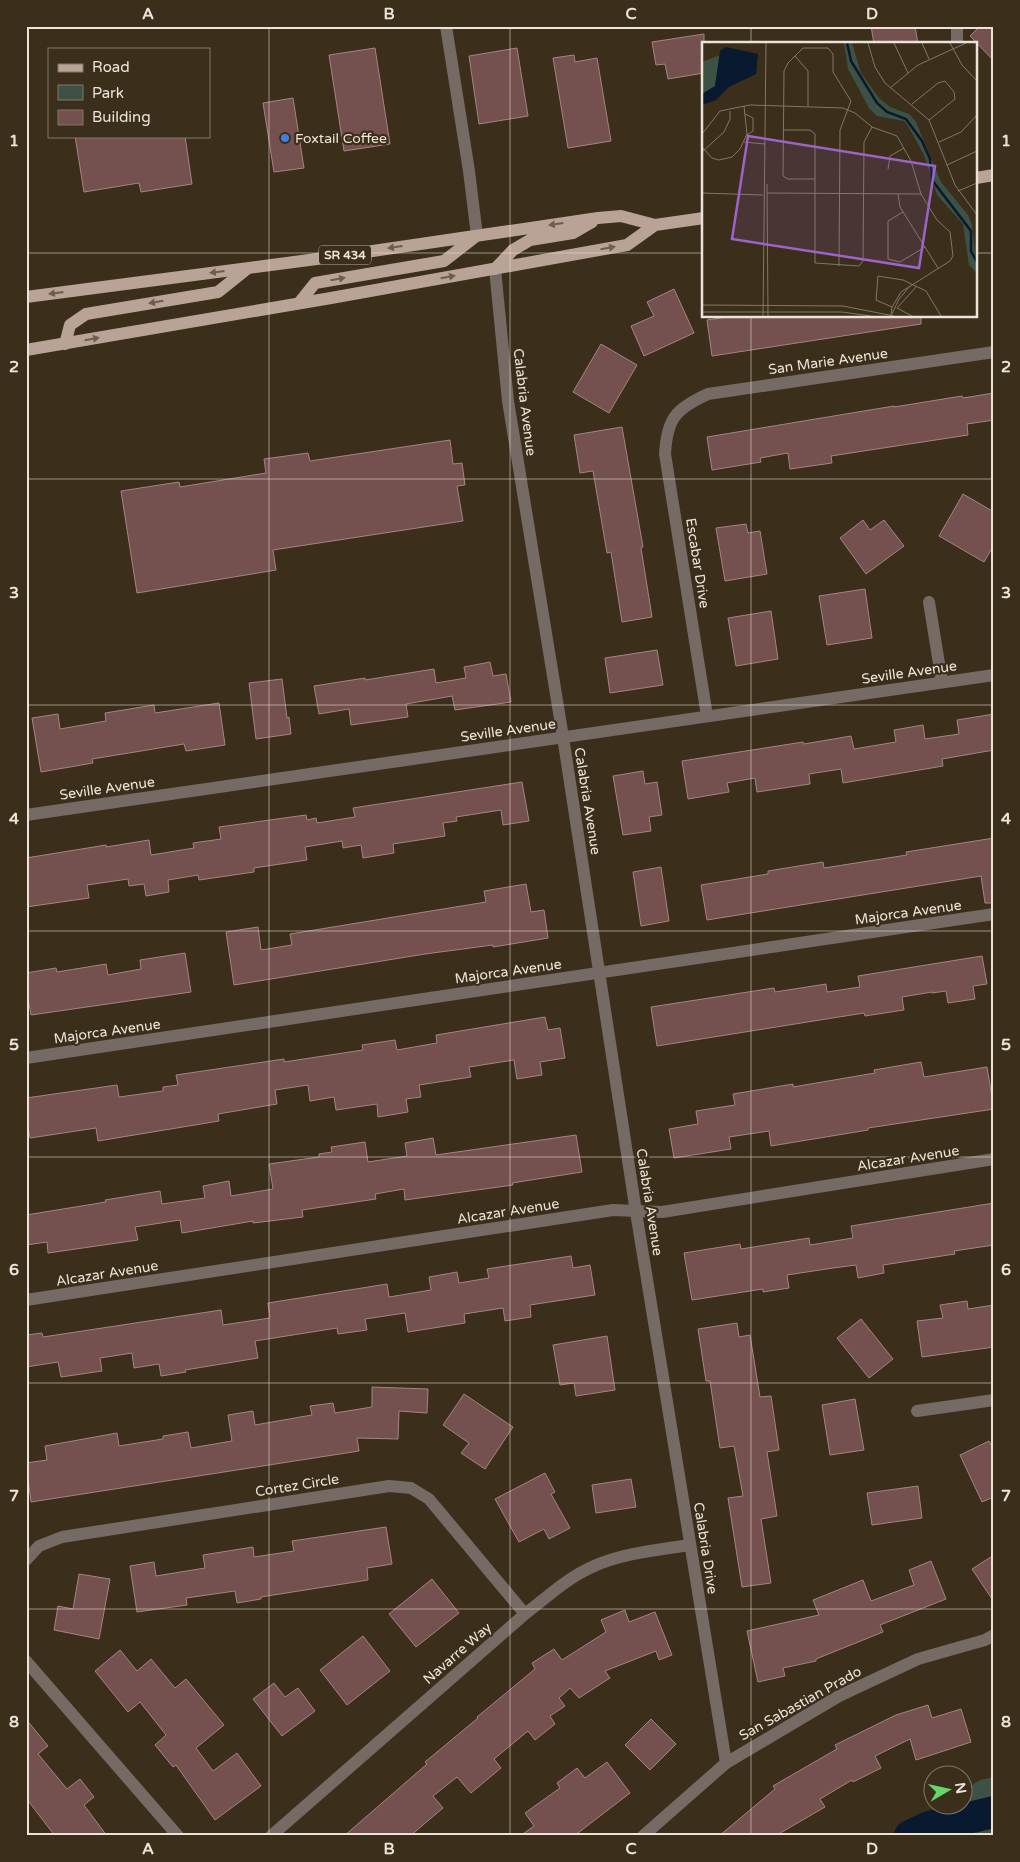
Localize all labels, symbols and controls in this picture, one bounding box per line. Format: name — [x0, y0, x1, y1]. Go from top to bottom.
text: A — [142, 4, 154, 24]
text: B — [383, 4, 395, 24]
text: C — [625, 4, 637, 24]
text: D — [866, 4, 878, 24]
inset map — [702, 42, 978, 318]
legend — [48, 48, 210, 138]
text: Road — [92, 58, 130, 76]
text: Park — [92, 84, 124, 102]
text: Building — [92, 108, 151, 126]
place label: Foxtail Coffee — [295, 130, 387, 147]
text: 1 — [9, 131, 19, 151]
text: 1 — [1001, 131, 1011, 151]
marker: Foxtail Coffee — [279, 132, 291, 144]
one-way arrow — [547, 221, 563, 229]
one-way arrow — [386, 243, 402, 251]
one-way arrow — [600, 244, 616, 252]
road number: SR 434 — [319, 246, 371, 264]
one-way arrow — [208, 268, 224, 276]
one-way arrow — [441, 273, 457, 281]
one-way arrow — [330, 275, 346, 283]
one-way arrow — [47, 289, 63, 297]
one-way arrow — [148, 299, 164, 307]
one-way arrow — [84, 335, 100, 343]
street label: San Marie Avenue — [767, 345, 889, 378]
street label: Calabria Avenue — [509, 347, 540, 457]
text: 2 — [9, 357, 19, 377]
text: 2 — [1001, 357, 1011, 377]
street label: Escabar Drive — [682, 517, 713, 609]
text: 3 — [9, 583, 19, 603]
text: 3 — [1001, 583, 1011, 603]
street label: Seville Avenue — [860, 657, 958, 688]
street label: Seville Avenue — [459, 715, 557, 746]
street label: Calabria Avenue — [571, 746, 604, 856]
street label: Seville Avenue — [58, 773, 156, 804]
text: 4 — [9, 809, 19, 829]
text: 4 — [1001, 809, 1011, 829]
street label: Majorca Avenue — [854, 897, 963, 928]
street label: Majorca Avenue — [454, 956, 563, 987]
street label: Majorca Avenue — [53, 1016, 162, 1047]
text: 5 — [9, 1035, 19, 1055]
text: 5 — [1001, 1035, 1011, 1055]
street label: Alcazar Avenue — [856, 1142, 960, 1175]
street label: Calabria Avenue — [633, 1147, 666, 1257]
street label: Alcazar Avenue — [456, 1195, 560, 1228]
street label: Alcazar Avenue — [55, 1257, 159, 1290]
text: 6 — [9, 1260, 19, 1280]
text: 6 — [1001, 1260, 1011, 1280]
street label: Cortez Circle — [254, 1470, 340, 1500]
text: 7 — [9, 1486, 19, 1506]
text: 7 — [1001, 1486, 1011, 1506]
street label: Calabria Drive — [690, 1501, 721, 1595]
street label: Navarre Way — [420, 1619, 495, 1688]
street label: San Sabastian Prado — [736, 1663, 864, 1744]
text: 8 — [9, 1712, 19, 1732]
text: 8 — [1001, 1712, 1011, 1732]
north arrow — [922, 1764, 972, 1814]
text: N — [951, 1781, 970, 1795]
text: A — [142, 1839, 154, 1859]
text: B — [383, 1839, 395, 1859]
text: C — [625, 1839, 637, 1859]
text: D — [866, 1839, 878, 1859]

